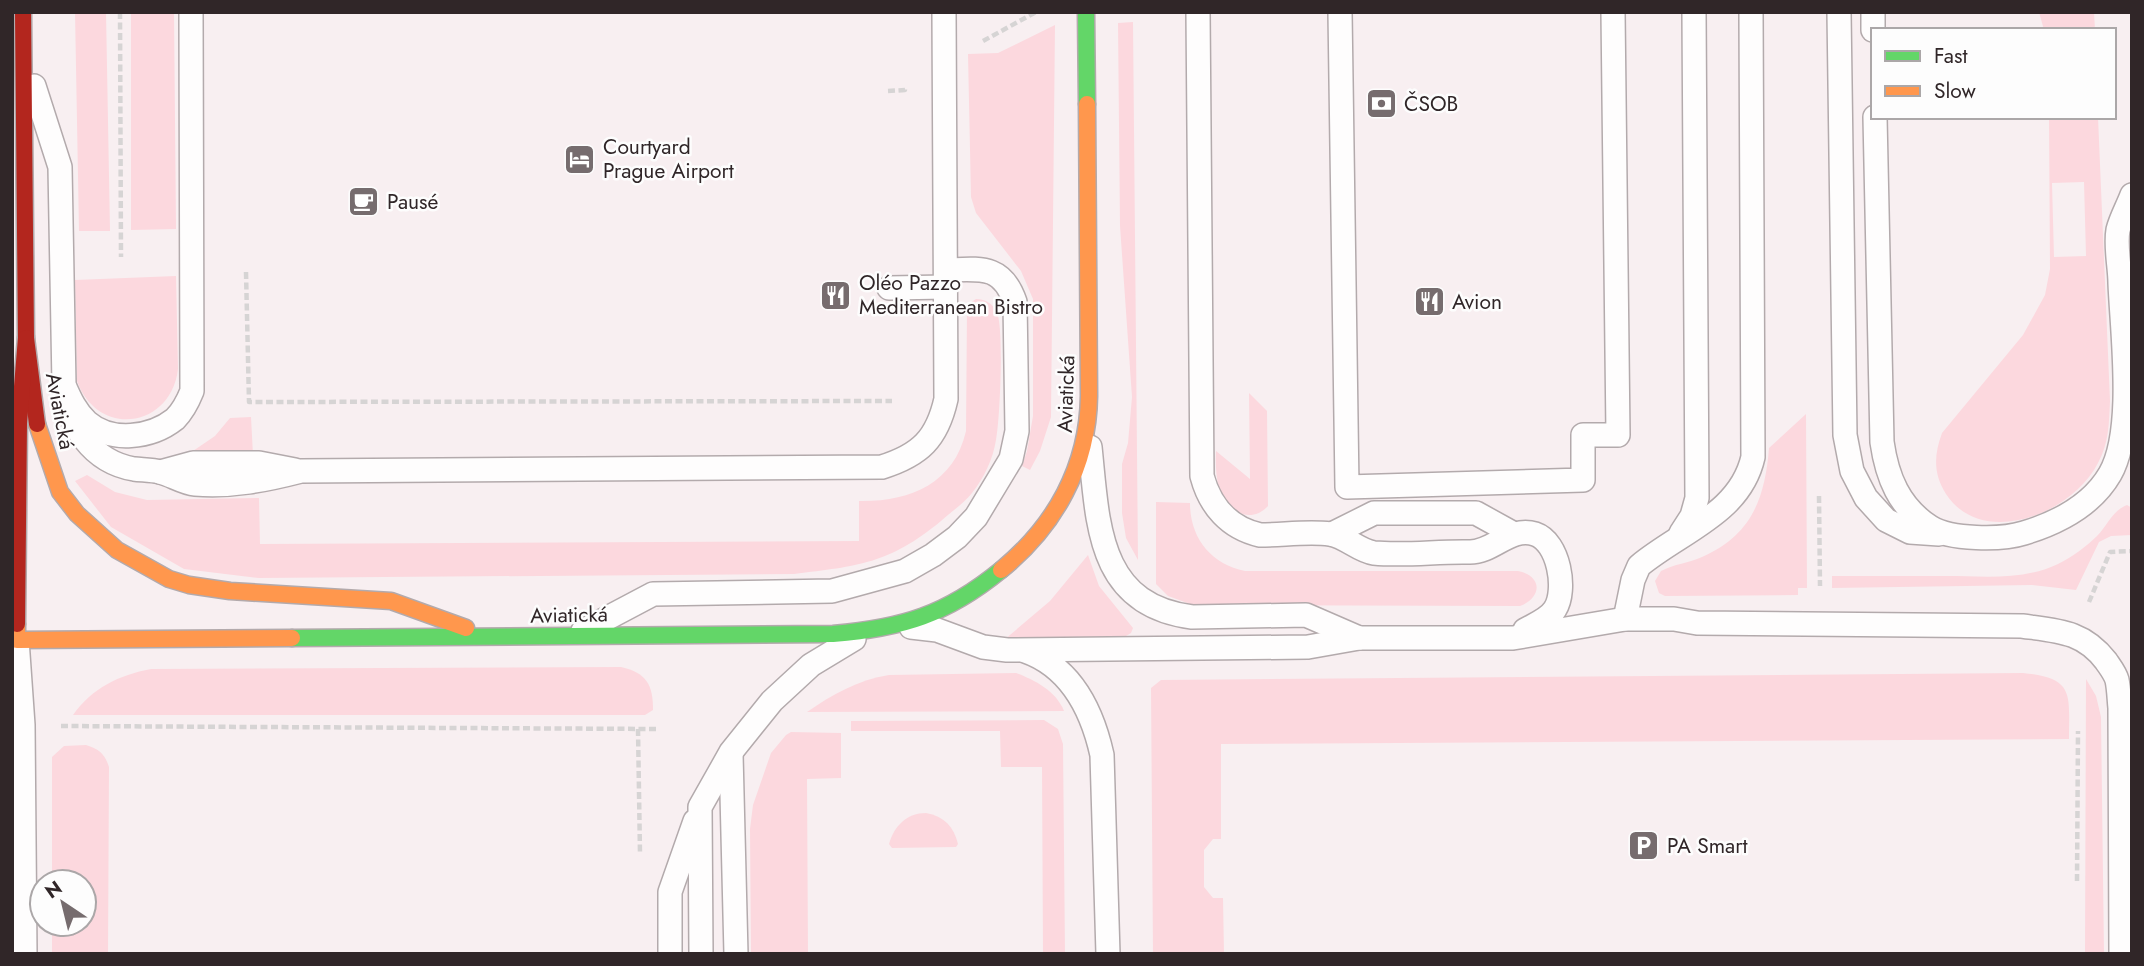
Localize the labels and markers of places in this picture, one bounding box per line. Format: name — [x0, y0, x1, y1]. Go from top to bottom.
bank icon: ČSOB — [1364, 87, 1398, 121]
place label: ČSOB — [1404, 89, 1458, 119]
place label: Courtyard Prague Airport — [603, 132, 734, 186]
hotel icon: Courtyard Prague Airport — [563, 142, 597, 176]
cafe icon: Pausé — [347, 185, 381, 219]
place label: Pausé — [387, 187, 438, 217]
place label: Oléo Pazzo Mediterranean Bistro — [859, 268, 1043, 322]
restaurant icon: Oléo Pazzo Mediterranean Bistro — [819, 278, 853, 312]
restaurant icon: Avion — [1412, 285, 1446, 319]
place label: Avion — [1452, 287, 1502, 317]
parking icon: PA Smart — [1627, 829, 1661, 863]
place label: PA Smart — [1667, 831, 1747, 861]

